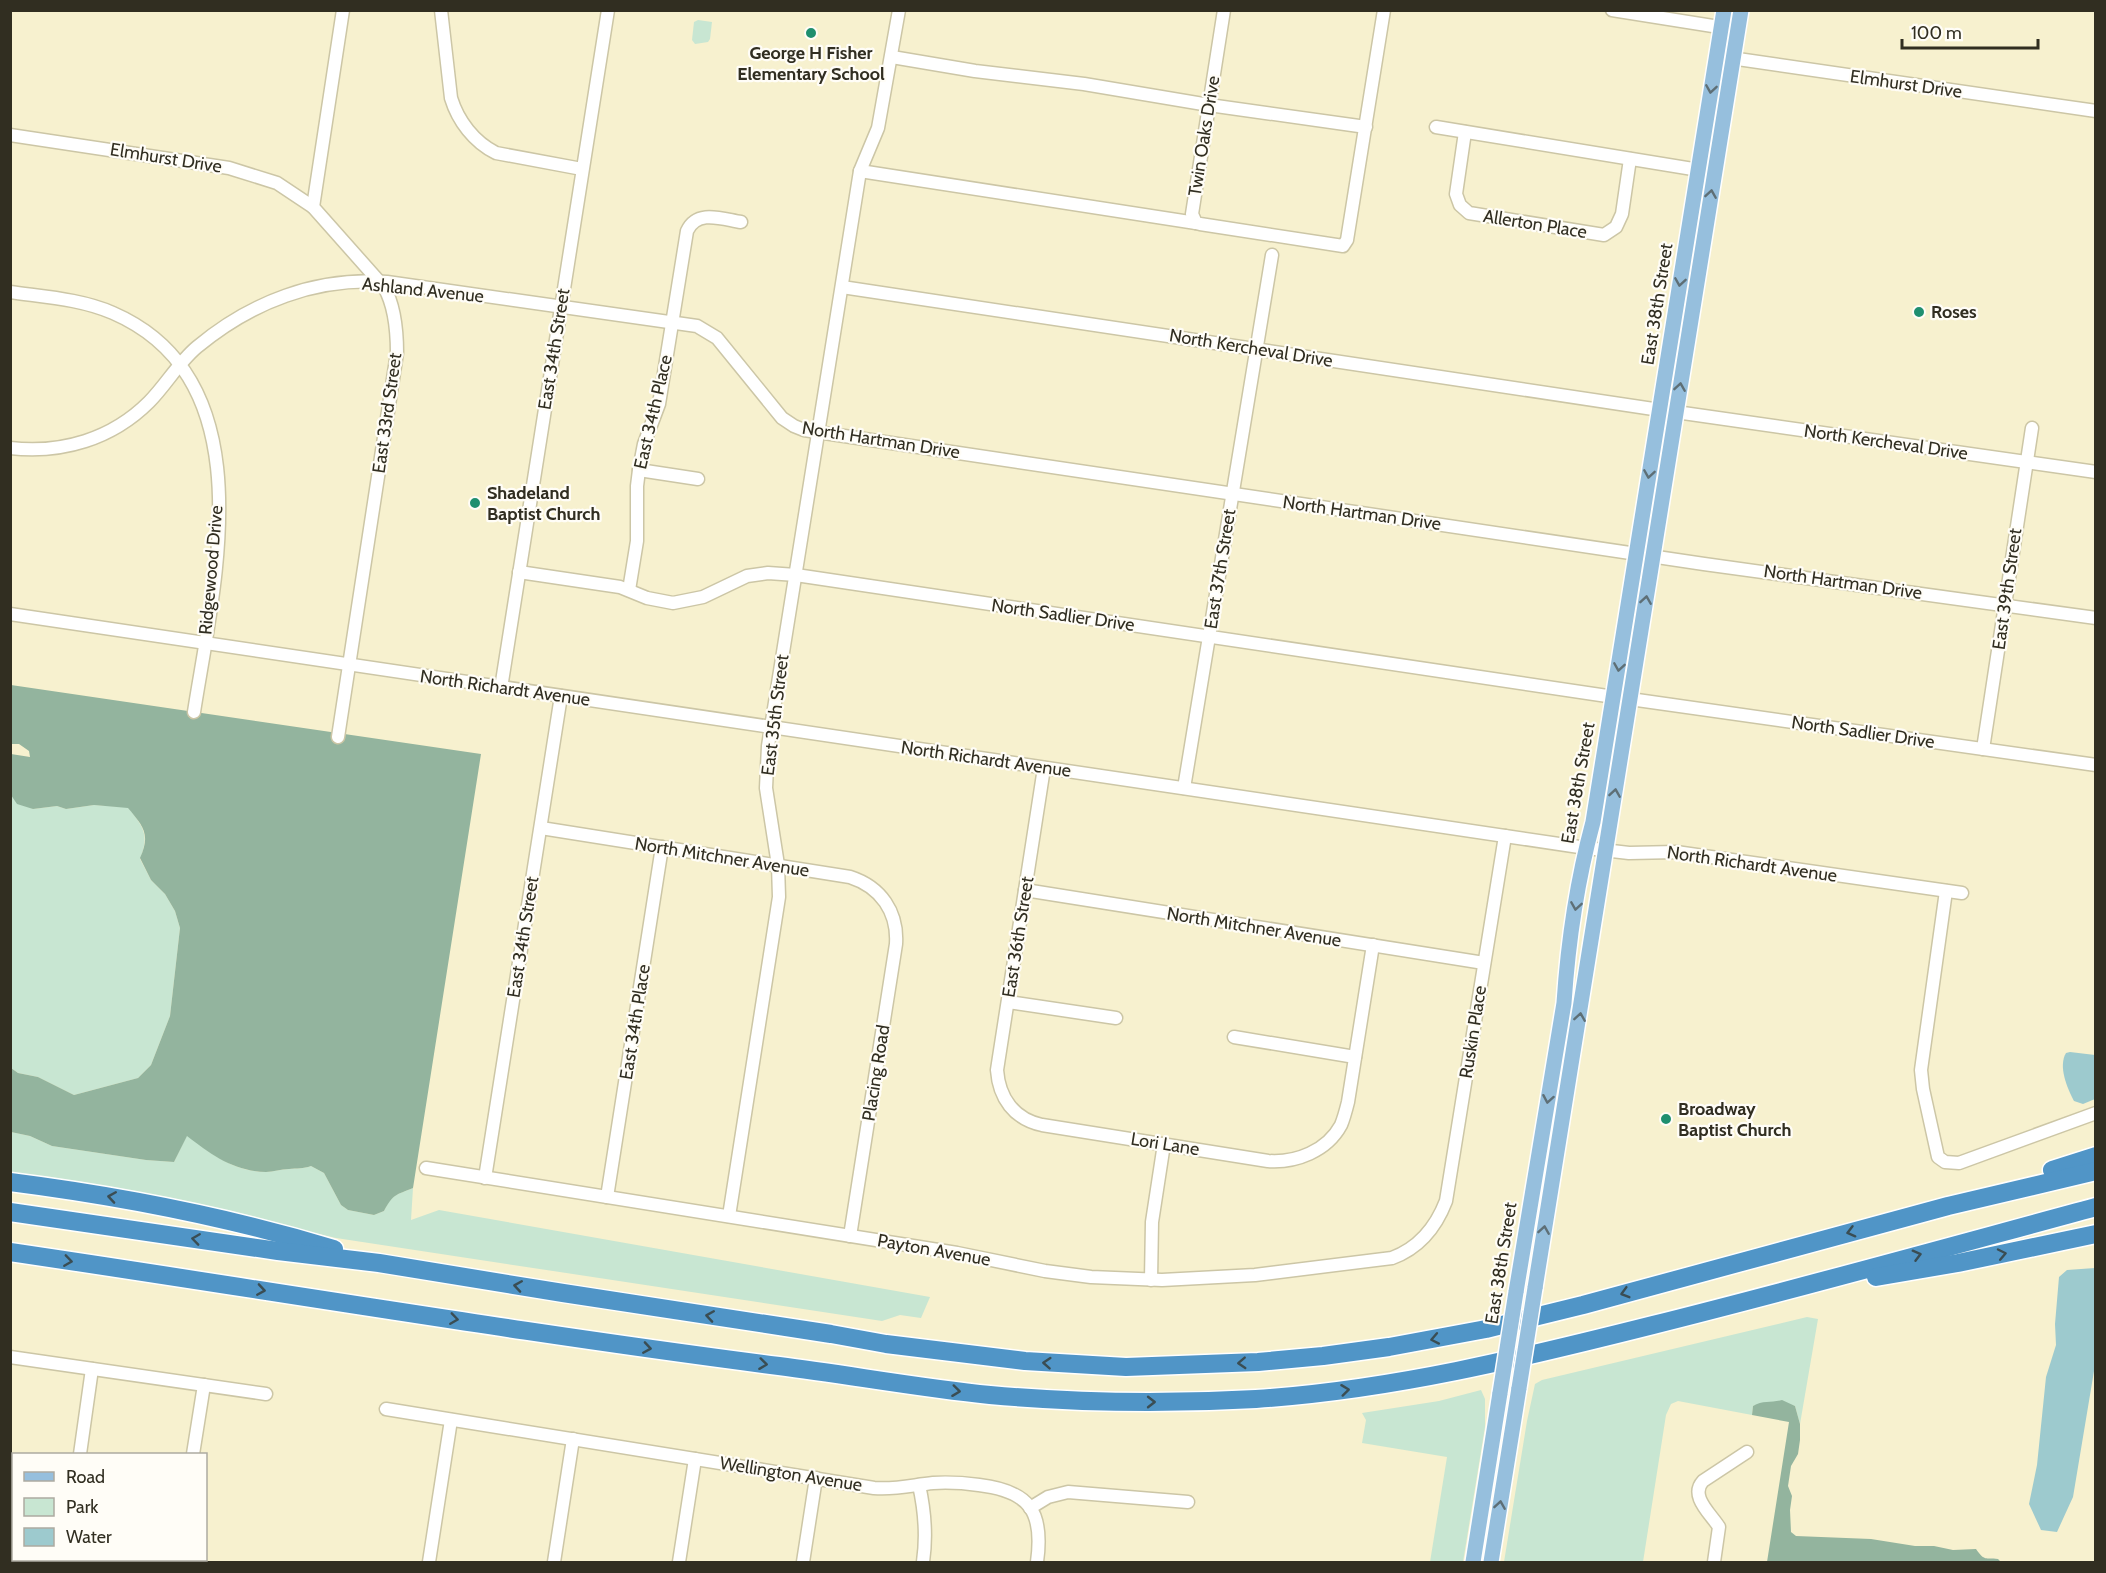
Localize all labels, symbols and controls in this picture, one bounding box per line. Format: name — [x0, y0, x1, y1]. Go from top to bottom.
scale bar — [1902, 12, 2038, 50]
text: 100 m — [1911, 22, 1962, 44]
marker: George H Fisher Elementary School — [804, 26, 818, 40]
place label: George H Fisher Elementary School — [737, 42, 885, 85]
street label: Elmhurst Drive — [1849, 65, 1963, 103]
street label: Twin Oaks Drive — [1184, 74, 1224, 198]
one-way arrow — [1706, 84, 1718, 94]
street label: Elmhurst Drive — [109, 138, 223, 178]
one-way arrow — [1704, 190, 1717, 200]
street label: Allerton Place — [1482, 205, 1588, 243]
street label: East 38th Street — [1637, 242, 1677, 366]
street label: Ashland Avenue — [361, 273, 485, 307]
one-way arrow — [1675, 277, 1687, 286]
street label: East 34th Street — [534, 287, 574, 411]
place label: Roses — [1931, 301, 1977, 323]
marker: Roses — [1912, 305, 1926, 319]
street label: North Kercheval Drive — [1168, 324, 1334, 372]
street label: East 33rd Street — [368, 351, 406, 475]
street label: East 34th Place — [629, 353, 677, 471]
one-way arrow — [1674, 382, 1686, 391]
street label: North Hartman Drive — [800, 417, 962, 463]
street label: North Kercheval Drive — [1803, 420, 1969, 464]
one-way arrow — [1644, 469, 1656, 479]
place label: Shadeland Baptist Church — [487, 482, 600, 525]
street label: North Hartman Drive — [1281, 491, 1443, 535]
marker: Shadeland Baptist Church — [468, 496, 482, 510]
street label: Ridgewood Drive — [194, 504, 228, 636]
street label: East 37th Street — [1200, 507, 1240, 631]
street label: East 39th Street — [1988, 527, 2026, 651]
street label: North Hartman Drive — [1762, 560, 1924, 604]
street label: North Sadlier Drive — [990, 594, 1136, 636]
one-way arrow — [1639, 595, 1652, 605]
street label: East 35th Street — [757, 653, 793, 777]
one-way arrow — [1613, 662, 1625, 671]
street label: North Richardt Avenue — [418, 665, 592, 711]
street label: North Sadlier Drive — [1790, 711, 1936, 753]
street label: East 38th Street — [1556, 721, 1600, 845]
street label: North Richardt Avenue — [899, 736, 1073, 782]
one-way arrow — [1609, 788, 1621, 797]
street label: North Mitchner Avenue — [633, 832, 811, 882]
street label: North Richardt Avenue — [1665, 841, 1839, 887]
street label: East 34th Street — [503, 875, 543, 999]
street label: East 36th Street — [998, 875, 1038, 999]
one-way arrow — [1571, 901, 1583, 910]
street label: North Mitchner Avenue — [1165, 902, 1343, 952]
street label: East 34th Place — [615, 963, 655, 1081]
street label: Ruskin Place — [1455, 984, 1491, 1080]
one-way arrow — [1573, 1013, 1585, 1022]
street label: Placing Road — [858, 1023, 894, 1123]
one-way arrow — [1542, 1093, 1555, 1103]
place label: Broadway Baptist Church — [1678, 1098, 1791, 1141]
marker: Broadway Baptist Church — [1659, 1112, 1673, 1126]
street label: Lori Lane — [1129, 1128, 1201, 1160]
one-way arrow — [107, 1191, 116, 1203]
street label: East 38th Street — [1481, 1201, 1521, 1325]
one-way arrow — [1846, 1224, 1856, 1237]
one-way arrow — [1537, 1226, 1550, 1236]
street label: Payton Avenue — [876, 1229, 992, 1271]
one-way arrow — [191, 1234, 200, 1246]
one-way arrow — [1997, 1248, 2007, 1261]
one-way arrow — [1911, 1250, 1922, 1262]
one-way arrow — [64, 1254, 73, 1266]
one-way arrow — [513, 1280, 523, 1293]
one-way arrow — [256, 1283, 266, 1296]
one-way arrow — [1620, 1286, 1631, 1298]
one-way arrow — [706, 1310, 715, 1322]
one-way arrow — [449, 1312, 459, 1324]
one-way arrow — [1431, 1332, 1441, 1345]
one-way arrow — [642, 1341, 652, 1353]
one-way arrow — [1043, 1356, 1052, 1369]
one-way arrow — [758, 1357, 768, 1369]
one-way arrow — [1238, 1357, 1247, 1370]
one-way arrow — [952, 1384, 961, 1396]
one-way arrow — [1341, 1384, 1350, 1397]
one-way arrow — [1146, 1396, 1155, 1408]
street label: Wellington Avenue — [718, 1452, 864, 1496]
legend — [12, 1453, 207, 1561]
text: Road — [66, 1466, 105, 1488]
text: Park — [66, 1496, 99, 1518]
one-way arrow — [1493, 1500, 1506, 1510]
text: Water — [66, 1526, 112, 1548]

